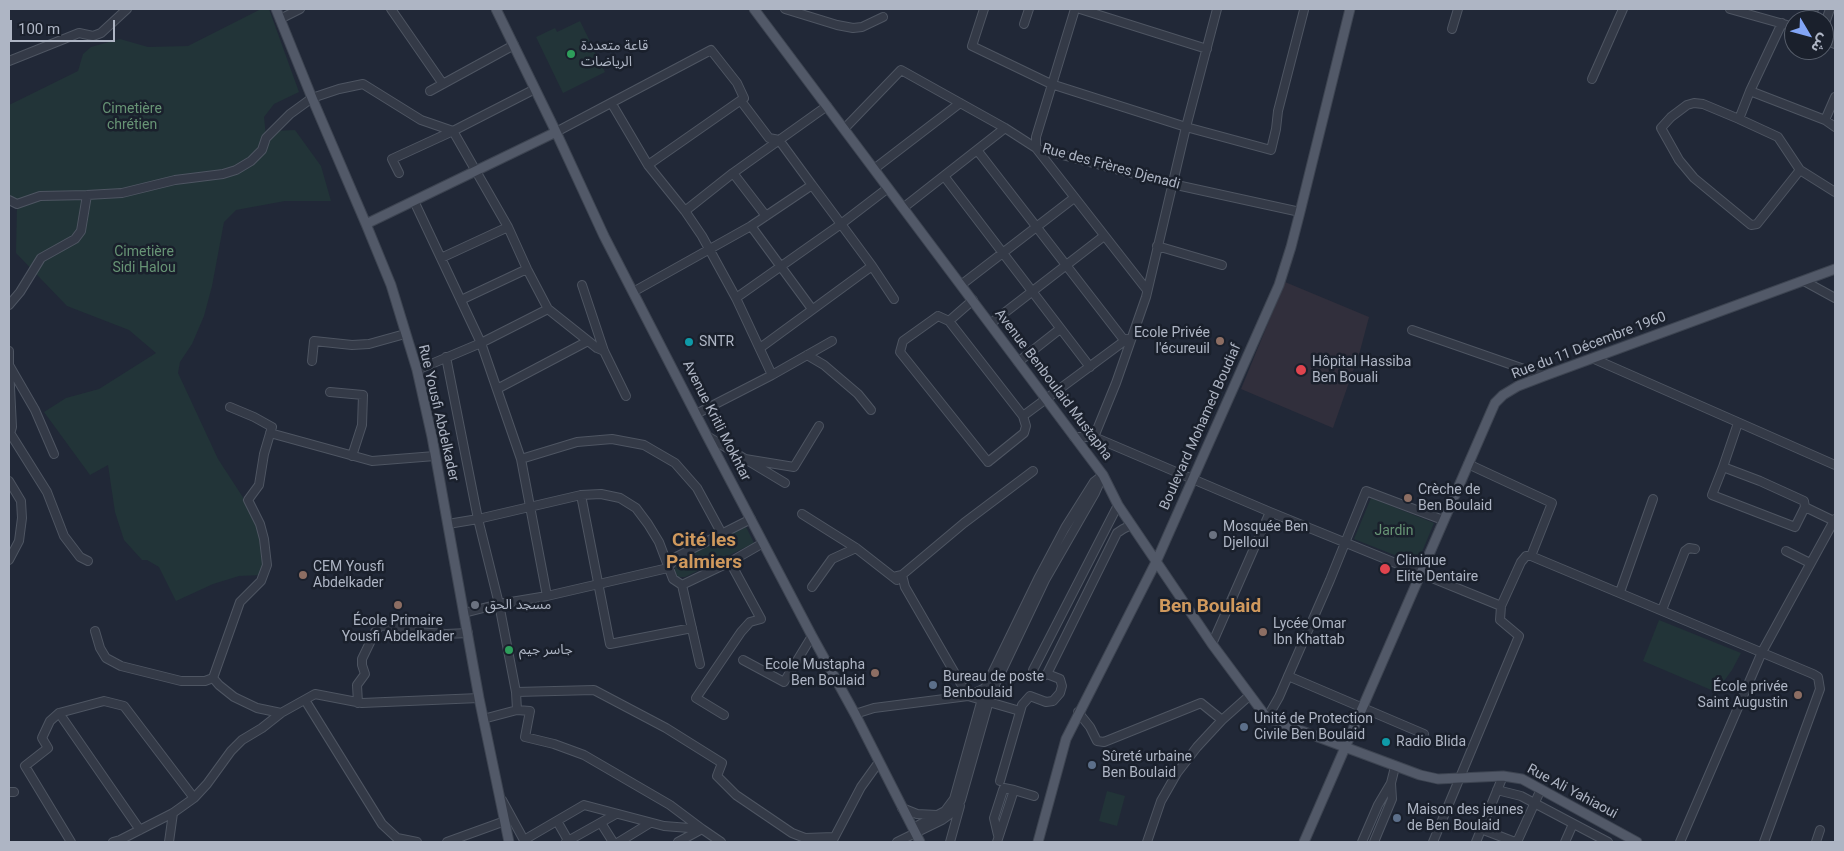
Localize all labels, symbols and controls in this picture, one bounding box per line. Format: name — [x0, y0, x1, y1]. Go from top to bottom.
scale bar — [12, 10, 118, 42]
north arrow — [1784, 10, 1834, 60]
text: 100 m — [18, 20, 60, 38]
text: ش — [1808, 31, 1832, 56]
place label: قاعة متعددة الرياضات — [581, 38, 648, 70]
marker: قاعة متعددة الرياضات — [565, 48, 577, 60]
park label: Cimetière chrétien — [102, 101, 162, 134]
street label: Rue des Frères Djenadi — [1040, 140, 1182, 194]
park label: Cimetière Sidi Halou — [112, 244, 176, 276]
street label: Avenue Benboulaid Mustapha — [991, 306, 1115, 464]
street label: Rue du 11 Décembre 1960 — [1509, 309, 1669, 383]
place label: Ecole Privée l'écureuil — [1134, 325, 1210, 358]
place label: SNTR — [699, 334, 734, 350]
marker: Ecole Privée l'écureuil — [1214, 335, 1226, 347]
marker: SNTR — [683, 336, 695, 348]
street label: Boulevard Mohamed Boudiaf — [1157, 341, 1245, 513]
street label: Rue Yousfi Abdelkader — [414, 343, 462, 483]
place label: Hôpital Hassiba Ben Bouali — [1312, 354, 1411, 387]
street label: Avenue Kritli Mokhtar — [678, 358, 754, 484]
marker: Hôpital Hassiba Ben Bouali — [1294, 363, 1308, 377]
place label: Crèche de Ben Boulaid — [1418, 482, 1492, 514]
marker: Crèche de Ben Boulaid — [1402, 492, 1414, 504]
place label: Mosquée Ben Djelloul — [1223, 519, 1308, 552]
park label: Jardin — [1375, 523, 1413, 539]
marker: Mosquée Ben Djelloul — [1207, 529, 1219, 541]
district label: Cité les Palmiers — [666, 530, 742, 574]
place label: Clinique Elite Dentaire — [1396, 553, 1478, 586]
place label: CEM Yousfi Abdelkader — [313, 559, 384, 592]
marker: Clinique Elite Dentaire — [1378, 562, 1392, 576]
marker: CEM Yousfi Abdelkader — [297, 569, 309, 581]
district label: Ben Boulaid — [1159, 596, 1261, 618]
place label: مسجد الحق — [485, 597, 551, 613]
marker: École Primaire Yousfi Abdelkader — [392, 599, 404, 611]
marker: مسجد الحق — [469, 599, 481, 611]
place label: École Primaire Yousfi Abdelkader — [342, 613, 454, 646]
place label: Lycée Omar Ibn Khattab — [1273, 616, 1346, 648]
marker: Lycée Omar Ibn Khattab — [1257, 626, 1269, 638]
place label: جاسر جيم — [519, 642, 573, 658]
marker: جاسر جيم — [503, 644, 515, 656]
place label: Ecole Mustapha Ben Boulaid — [765, 657, 865, 690]
marker: Ecole Mustapha Ben Boulaid — [869, 667, 881, 679]
place label: Bureau de poste Benboulaid — [943, 669, 1044, 702]
marker: Bureau de poste Benboulaid — [927, 679, 939, 691]
place label: École privée Saint Augustin — [1698, 679, 1788, 712]
marker: École privée Saint Augustin — [1792, 689, 1804, 701]
place label: Unité de Protection Civile Ben Boulaid — [1254, 711, 1373, 744]
marker: Unité de Protection Civile Ben Boulaid — [1238, 721, 1250, 733]
place label: Radio Blida — [1396, 734, 1466, 750]
marker: Radio Blida — [1380, 736, 1392, 748]
place label: Sûreté urbaine Ben Boulaid — [1102, 749, 1192, 782]
marker: Sûreté urbaine Ben Boulaid — [1086, 759, 1098, 771]
street label: Rue Ali Yahiaoui — [1524, 761, 1620, 823]
place label: Maison des jeunes de Ben Boulaid — [1407, 802, 1524, 834]
marker: Maison des jeunes de Ben Boulaid — [1391, 812, 1403, 824]

